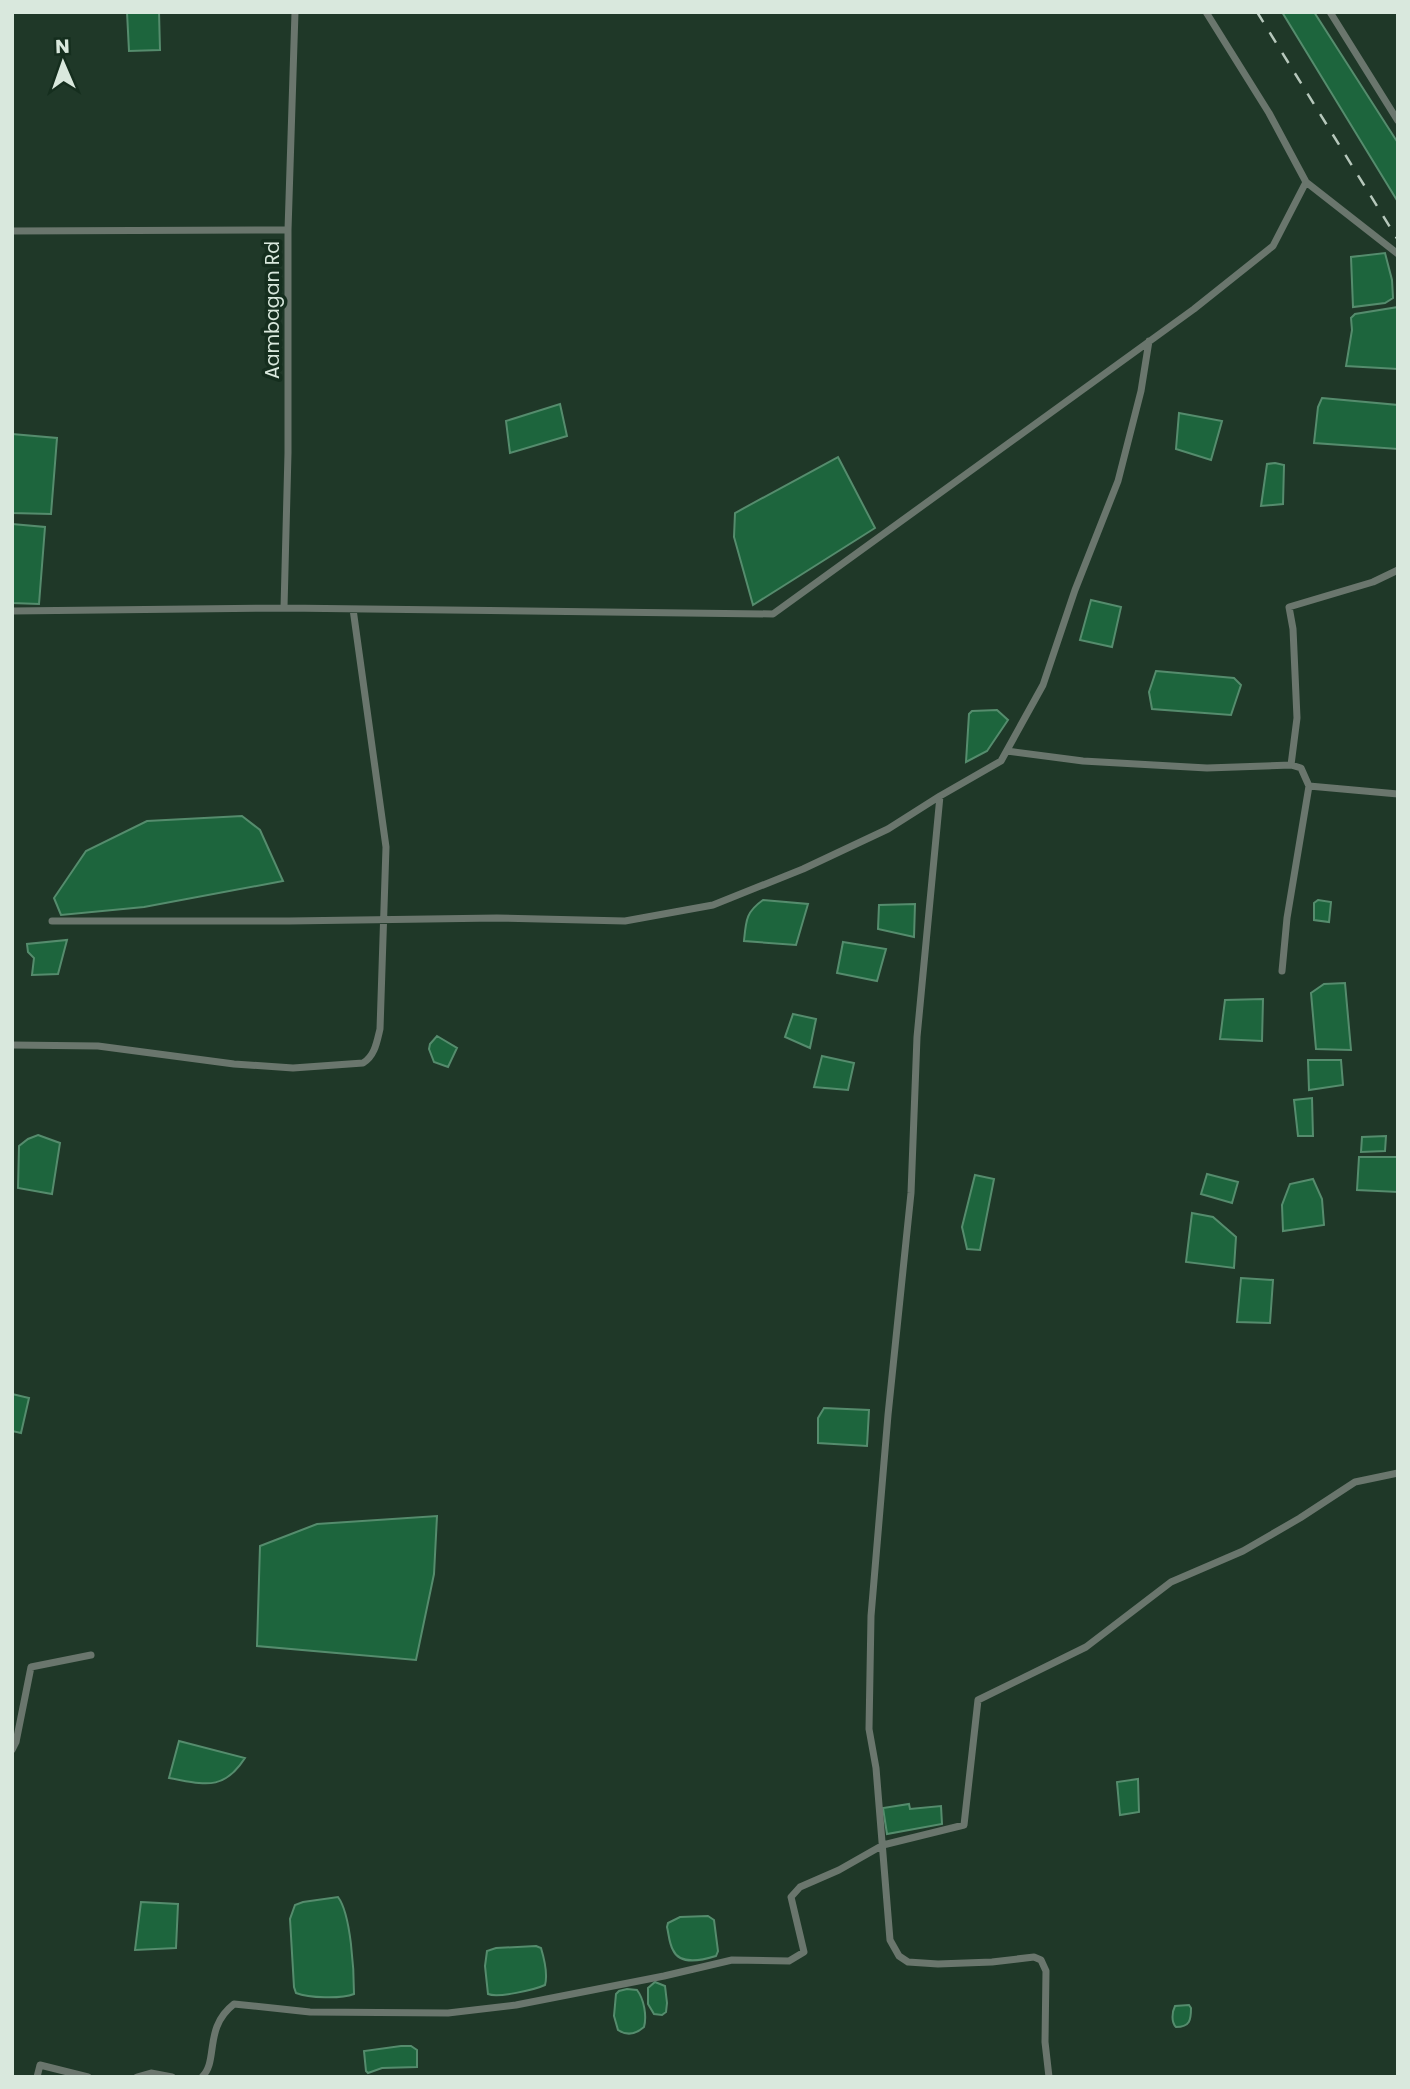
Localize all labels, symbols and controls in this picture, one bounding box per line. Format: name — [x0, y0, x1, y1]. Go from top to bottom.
north arrow — [28, 28, 98, 98]
text: N — [55, 33, 70, 60]
street label: Aambagan Rd — [259, 241, 286, 379]

